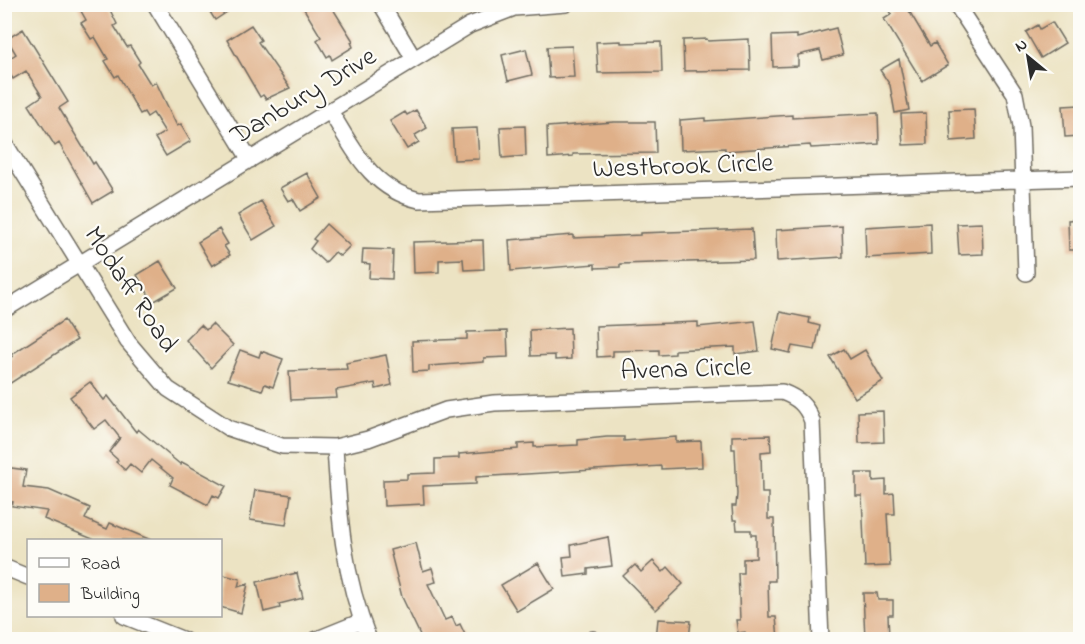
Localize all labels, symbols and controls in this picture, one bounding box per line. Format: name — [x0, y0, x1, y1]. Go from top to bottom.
north arrow — [998, 27, 1058, 87]
text: N — [1011, 33, 1032, 59]
street label: Danbury Drive — [223, 38, 385, 156]
street label: Westbrook Circle — [592, 144, 775, 190]
street label: Modaff Road — [73, 219, 187, 361]
street label: Avena Circle — [620, 348, 753, 392]
legend — [27, 539, 222, 617]
text: Road — [81, 552, 120, 578]
text: Building — [80, 582, 140, 609]

